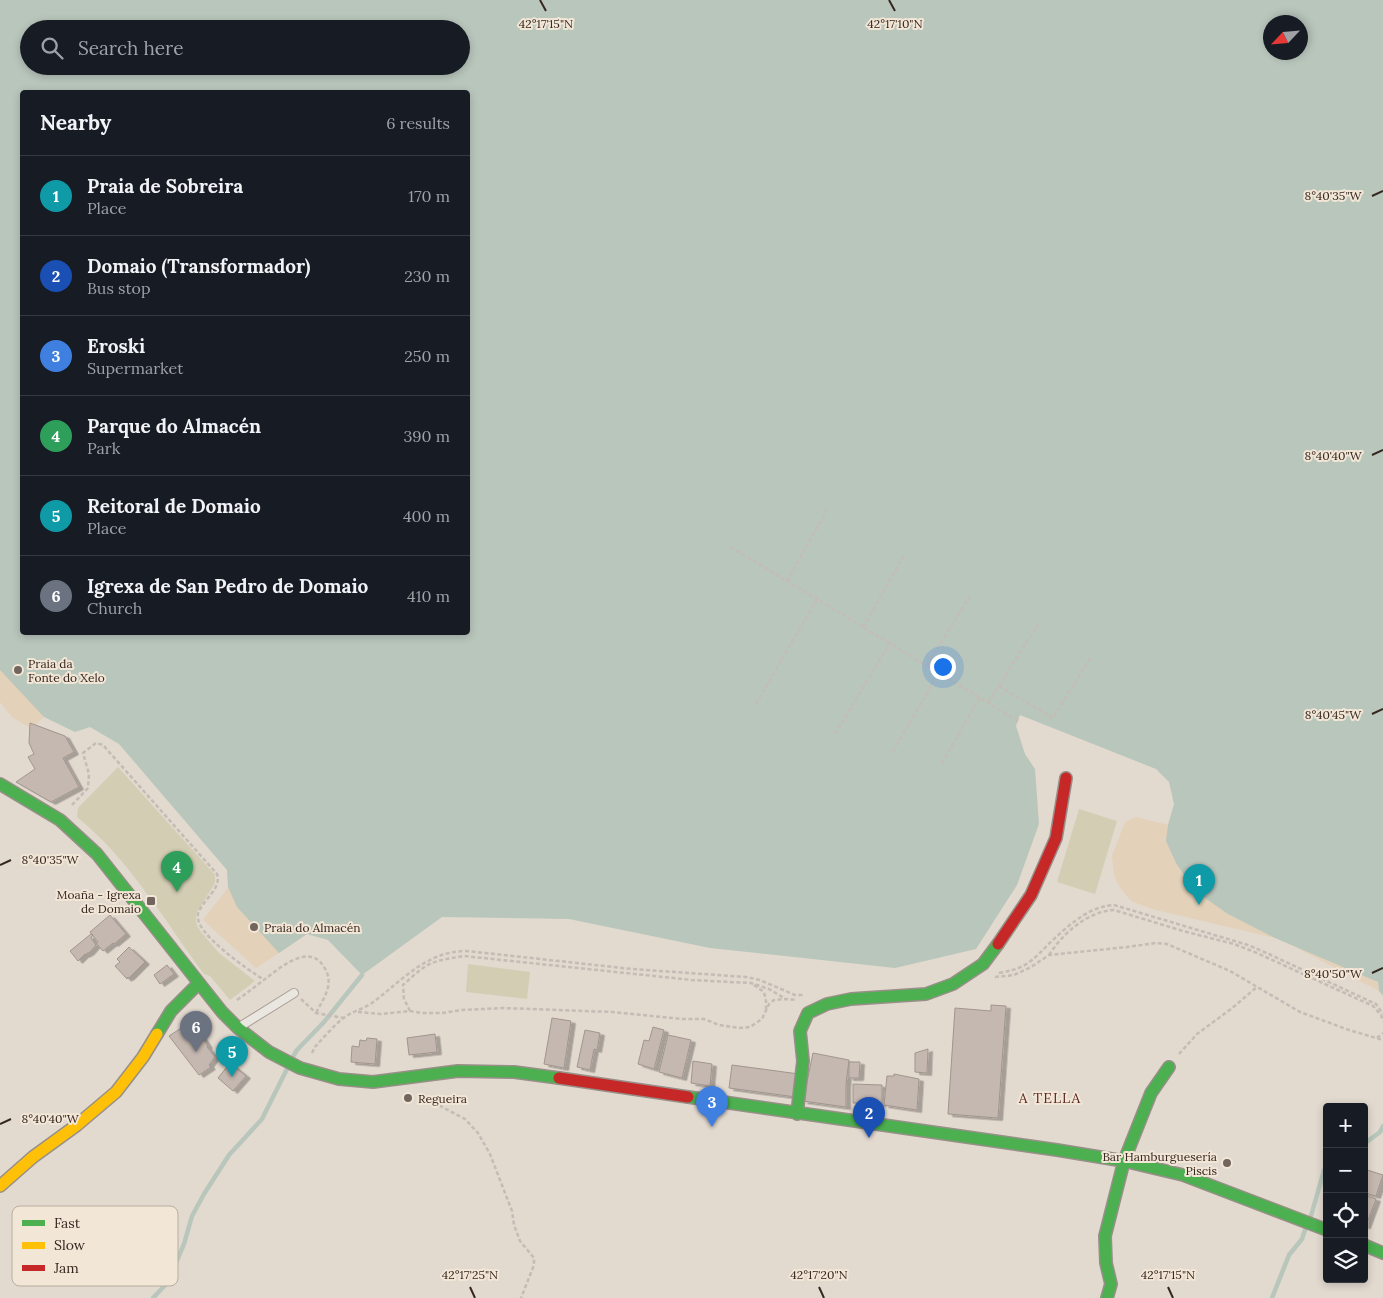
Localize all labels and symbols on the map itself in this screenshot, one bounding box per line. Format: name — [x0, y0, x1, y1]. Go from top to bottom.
north arrow — [1263, 15, 1308, 60]
text: 42°17'15"N — [519, 16, 573, 31]
text: 42°17'10"N — [867, 16, 923, 31]
text: 8°40'35"W — [1305, 188, 1363, 203]
text: 8°40'40"W — [1304, 448, 1363, 463]
your location — [930, 654, 956, 680]
place label: Praia da Fonte do Xelo — [28, 656, 105, 685]
marker: Praia da Fonte do Xelo — [12, 664, 24, 676]
text: 8°40'45"W — [1305, 707, 1362, 722]
pin: 4 — [161, 851, 193, 892]
text: 8°40'35"W — [22, 852, 80, 867]
pin: 1 — [1183, 864, 1215, 905]
place label: Moaña - Igrexa de Domaio — [57, 887, 141, 916]
marker: Moaña - Igrexa de Domaio — [145, 895, 157, 907]
place label: Praia do Almacén — [264, 920, 360, 935]
marker: Praia do Almacén — [248, 921, 260, 933]
text: 8°40'50"W — [1304, 966, 1363, 981]
pin: 6 — [180, 1011, 212, 1052]
pin: 5 — [216, 1036, 248, 1077]
pin: 3 — [696, 1086, 728, 1127]
district label: A TELLA — [1018, 1089, 1081, 1107]
place label: Regueira — [418, 1091, 467, 1106]
marker: Regueira — [402, 1092, 414, 1104]
pin: 2 — [853, 1097, 885, 1138]
text: 8°40'40"W — [21, 1111, 80, 1126]
place label: Bar Hamburguesería Piscis — [1102, 1149, 1217, 1178]
marker: Bar Hamburguesería Piscis — [1221, 1157, 1233, 1169]
legend — [12, 1206, 178, 1286]
text: Fast — [54, 1214, 81, 1232]
text: Slow — [54, 1236, 86, 1254]
text: Jam — [53, 1259, 79, 1277]
text: 42°17'25"N — [442, 1267, 498, 1282]
text: 42°17'20"N — [790, 1267, 848, 1282]
text: 42°17'15"N — [1141, 1267, 1195, 1282]

